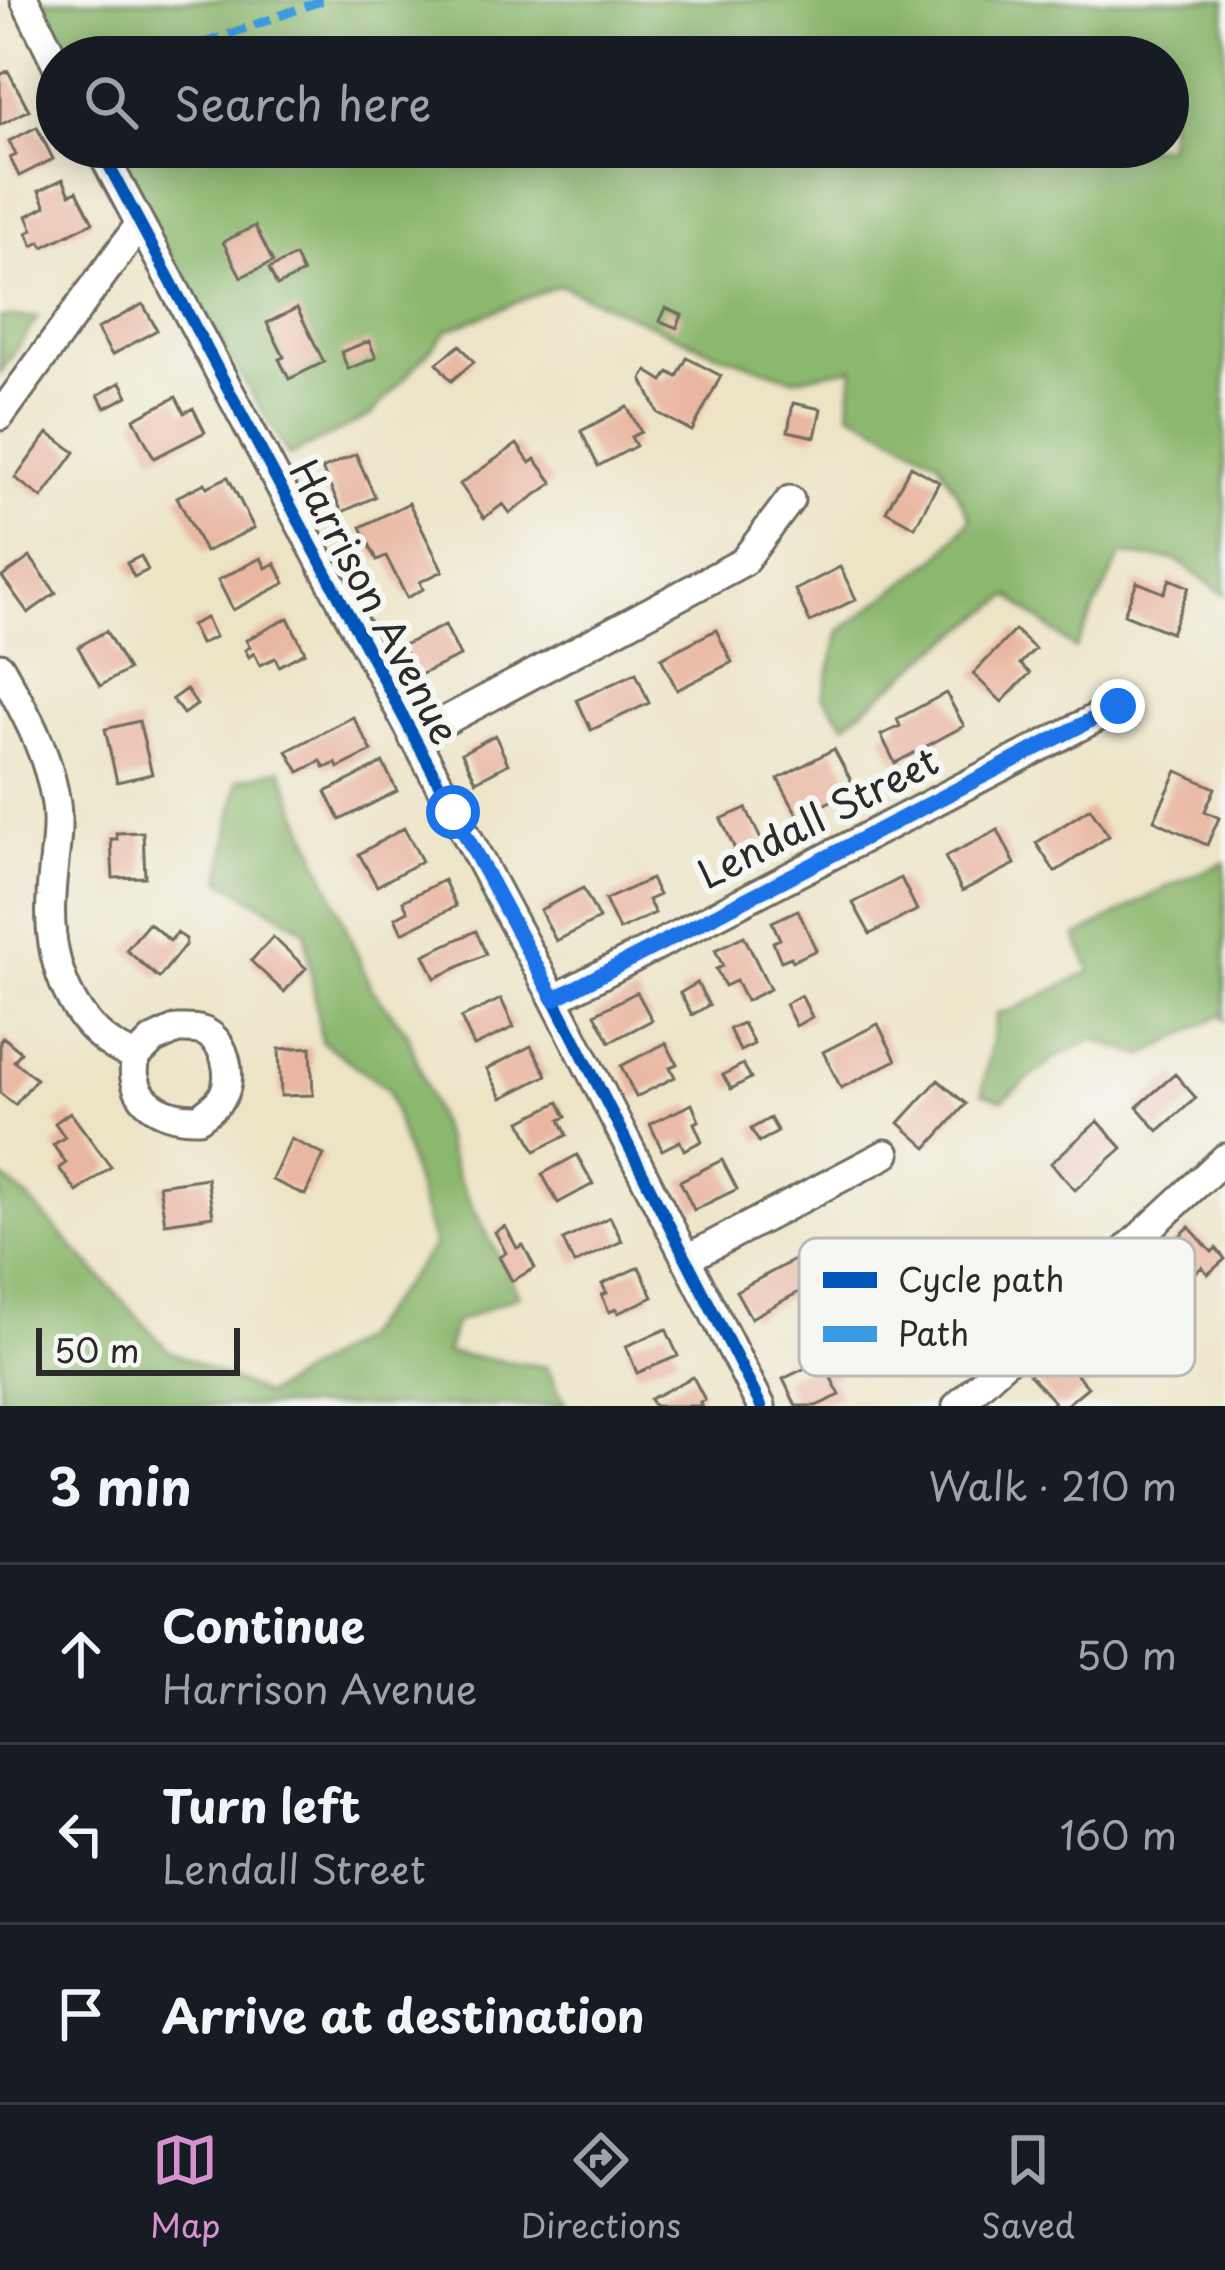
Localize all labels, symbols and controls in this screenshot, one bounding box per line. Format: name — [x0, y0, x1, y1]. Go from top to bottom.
search box — [36, 36, 1189, 168]
text: Search here — [174, 68, 431, 136]
icon: search — [78, 69, 144, 135]
street label: Harrison Avenue — [276, 448, 476, 754]
route end — [1091, 679, 1145, 733]
street label: Lendall Street — [686, 730, 948, 902]
route start — [426, 785, 480, 839]
legend — [799, 1238, 1195, 1376]
text: Cycle path — [898, 1253, 1064, 1303]
text: Path — [898, 1307, 969, 1357]
scale bar — [36, 1322, 240, 1375]
text: 50 m — [54, 1324, 140, 1374]
text: 3 min — [48, 1446, 192, 1523]
text: Walk · 210 m — [928, 1455, 1177, 1514]
text: Continue — [162, 1590, 365, 1658]
icon: ahead — [48, 1621, 114, 1687]
text: 50 m — [1076, 1624, 1177, 1683]
text: Harrison Avenue — [162, 1658, 477, 1717]
text: Turn left — [162, 1770, 361, 1838]
icon: left — [48, 1801, 114, 1867]
text: 160 m — [1060, 1804, 1177, 1863]
text: Lendall Street — [162, 1838, 426, 1897]
text: Arrive at destination — [162, 1980, 645, 2048]
icon: arrive — [48, 1981, 114, 2047]
tab: Map — [150, 2127, 221, 2249]
tab: Directions — [521, 2127, 681, 2249]
tab: Saved — [981, 2127, 1075, 2249]

